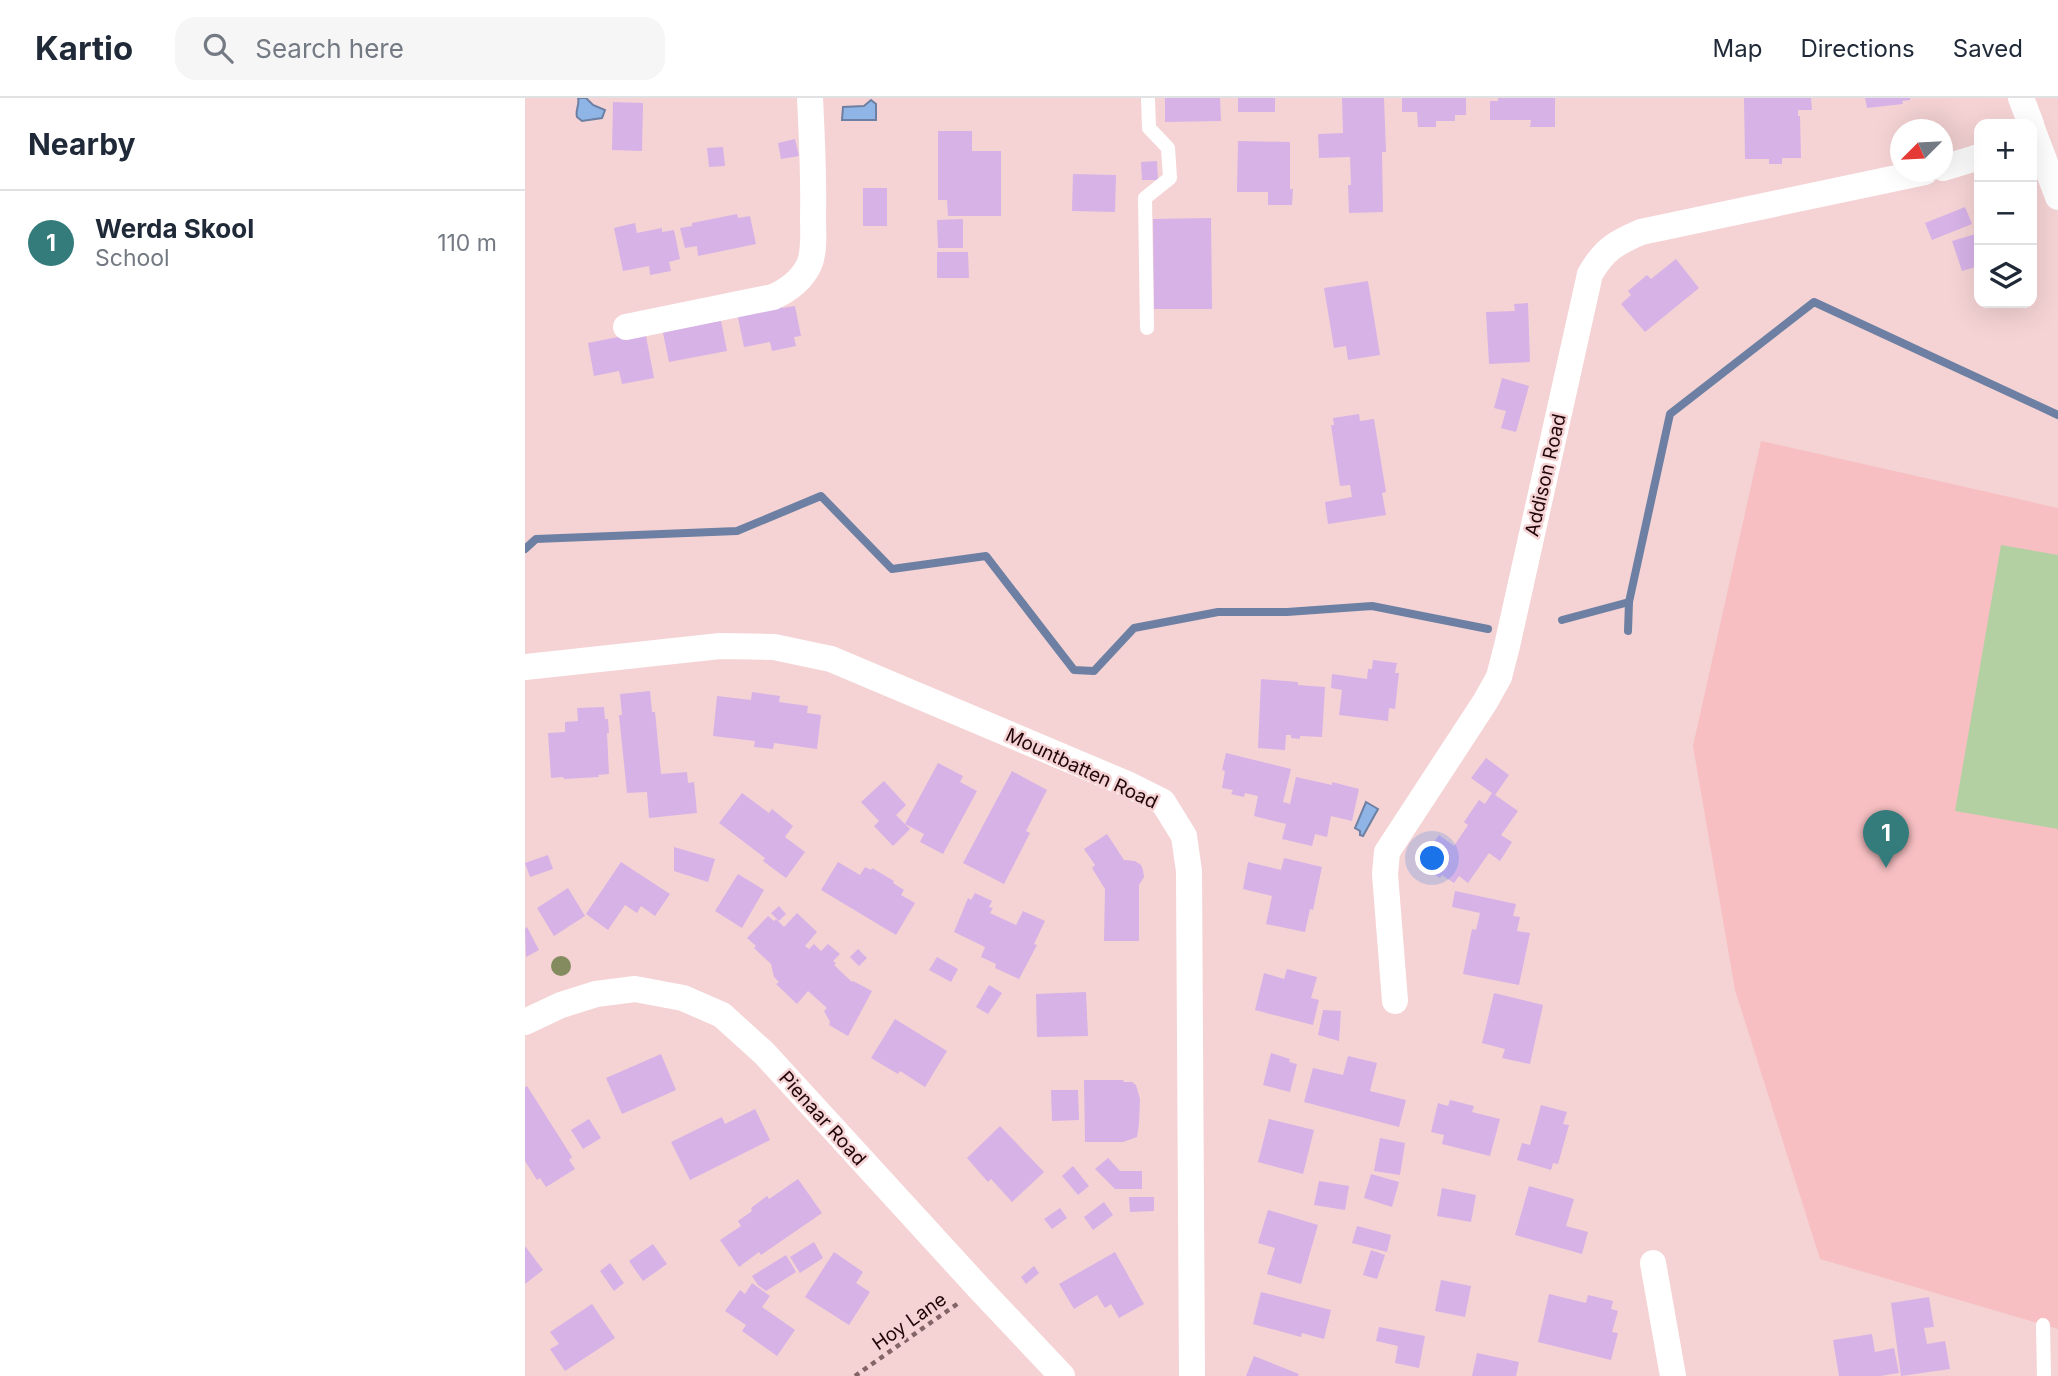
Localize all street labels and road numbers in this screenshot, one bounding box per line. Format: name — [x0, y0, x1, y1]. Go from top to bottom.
street label: Addison Road — [1520, 412, 1571, 539]
street label: Mountbatten Road — [1002, 723, 1161, 814]
street label: Pienaar Road — [774, 1067, 871, 1170]
street label: Hoy Lane — [868, 1288, 951, 1355]

